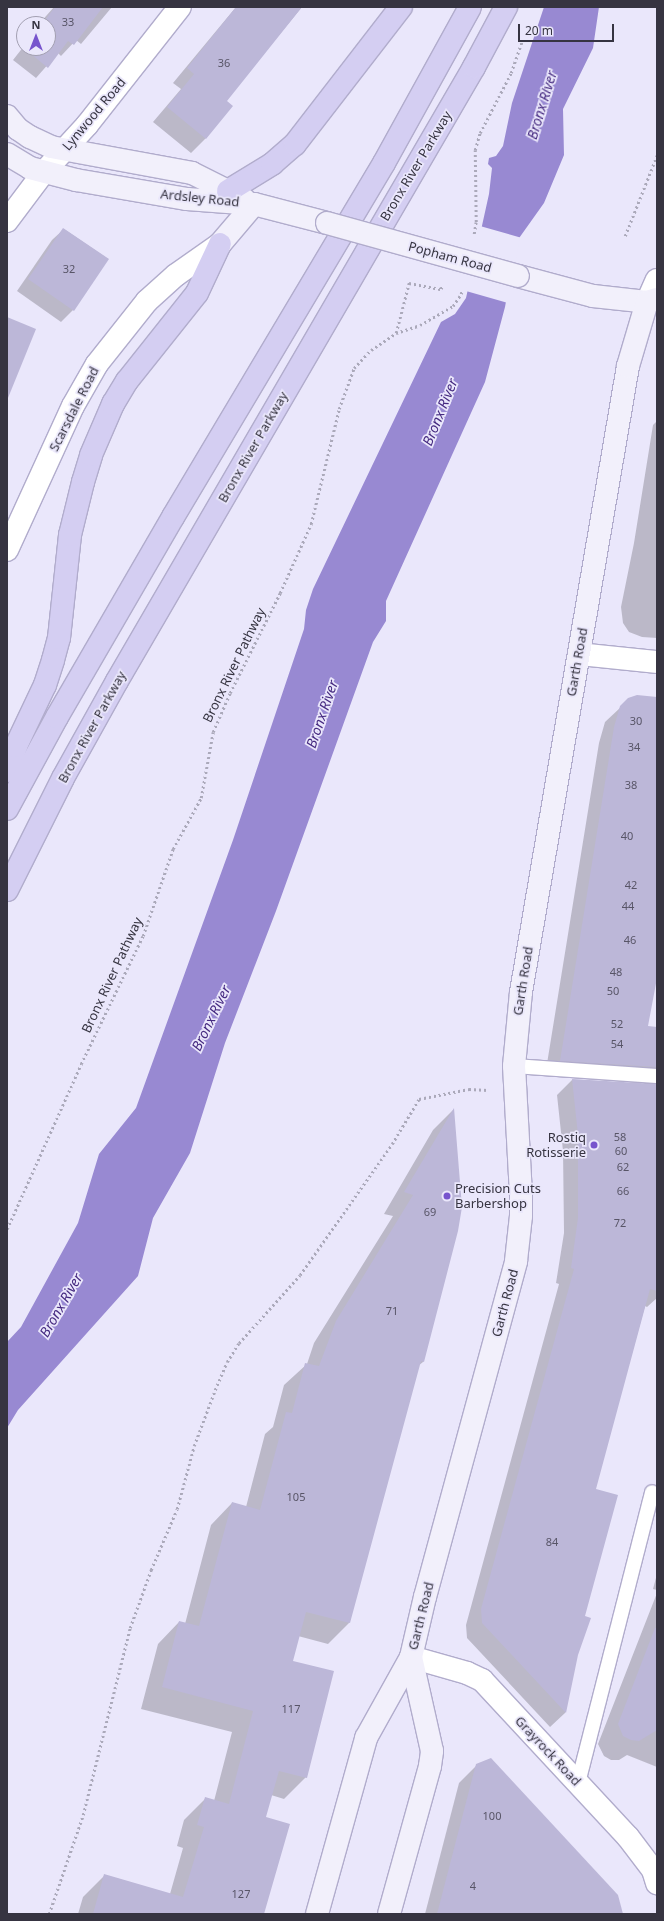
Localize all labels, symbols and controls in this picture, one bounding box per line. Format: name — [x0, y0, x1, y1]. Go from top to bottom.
house number: 33 — [62, 15, 74, 29]
north arrow — [16, 16, 56, 56]
scale bar — [520, 16, 616, 42]
text: N — [32, 17, 40, 32]
text: 20 m — [525, 22, 553, 39]
house number: 36 — [218, 56, 230, 70]
water label: Bronx River — [524, 69, 560, 141]
street label: Lynwood Road — [59, 74, 129, 154]
street label: Bronx River Parkway — [377, 108, 455, 224]
street label: Ardsley Road — [160, 186, 240, 210]
street label: Popham Road — [407, 238, 493, 276]
house number: 32 — [63, 262, 75, 276]
street label: Scarsdale Road — [46, 364, 102, 454]
water label: Bronx River — [419, 376, 461, 448]
street label: Bronx River Parkway — [215, 389, 291, 505]
street label: Bronx River Pathway — [199, 605, 269, 725]
street label: Garth Road — [563, 626, 591, 698]
street label: Bronx River Parkway — [55, 668, 129, 786]
water label: Bronx River — [303, 678, 341, 750]
house number: 30 — [630, 714, 642, 728]
house number: 34 — [628, 740, 640, 754]
house number: 38 — [625, 778, 637, 792]
house number: 40 — [621, 829, 633, 843]
house number: 42 — [625, 878, 637, 892]
house number: 44 — [622, 899, 634, 913]
street label: Bronx River Pathway — [78, 915, 146, 1035]
house number: 46 — [624, 933, 636, 947]
street label: Garth Road — [510, 945, 536, 1017]
house number: 48 — [610, 965, 622, 979]
water label: Bronx River — [188, 982, 234, 1054]
house number: 50 — [607, 984, 619, 998]
house number: 52 — [611, 1017, 623, 1031]
house number: 54 — [611, 1037, 623, 1051]
place label: Rostiq Rotisserie — [526, 1130, 586, 1161]
house number: 58 — [614, 1130, 626, 1144]
marker: Rostiq Rotisserie — [589, 1140, 599, 1150]
house number: 60 — [615, 1144, 627, 1158]
house number: 62 — [617, 1160, 629, 1174]
place label: Precision Cuts Barbershop — [455, 1181, 541, 1212]
house number: 66 — [617, 1184, 629, 1198]
marker: Precision Cuts Barbershop — [442, 1191, 452, 1201]
house number: 69 — [424, 1205, 436, 1219]
house number: 72 — [614, 1216, 626, 1230]
street label: Garth Road — [488, 1267, 522, 1339]
water label: Bronx River — [36, 1270, 86, 1340]
house number: 71 — [386, 1304, 398, 1318]
house number: 105 — [287, 1490, 305, 1504]
house number: 84 — [546, 1535, 558, 1549]
street label: Garth Road — [405, 1580, 437, 1652]
house number: 117 — [282, 1702, 300, 1716]
street label: Grayrock Road — [512, 1713, 584, 1789]
house number: 100 — [483, 1809, 501, 1823]
house number: 4 — [470, 1879, 476, 1893]
house number: 127 — [232, 1887, 250, 1901]

